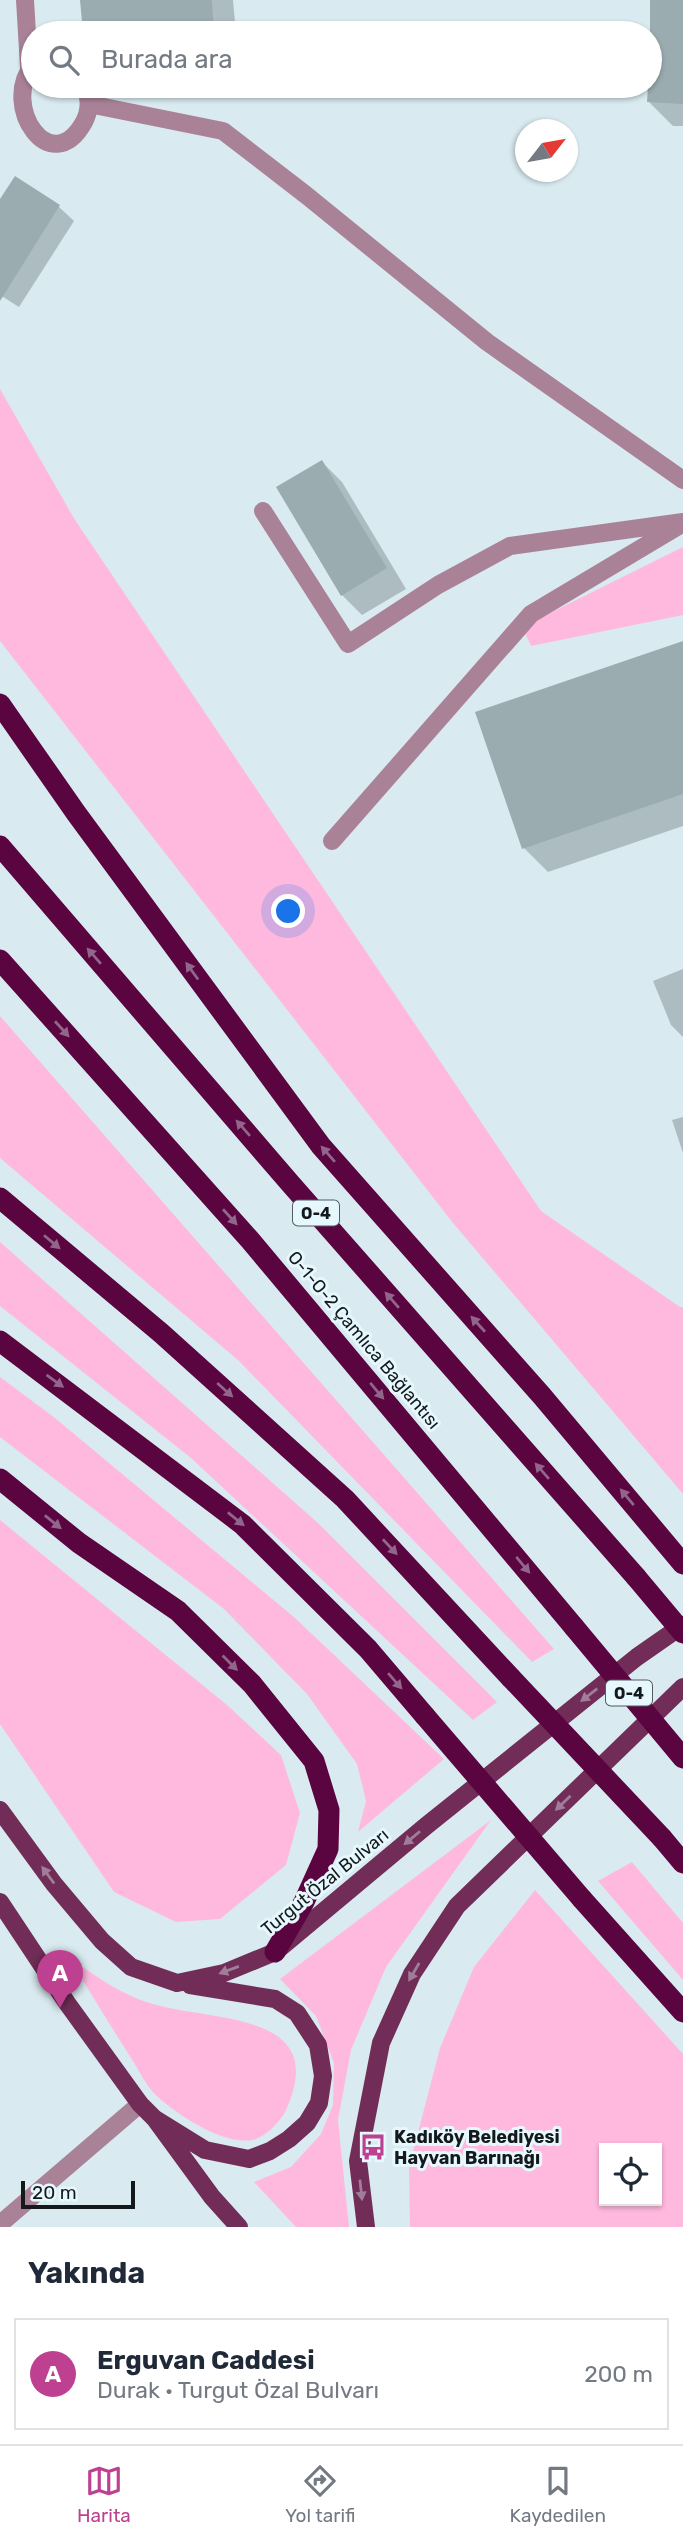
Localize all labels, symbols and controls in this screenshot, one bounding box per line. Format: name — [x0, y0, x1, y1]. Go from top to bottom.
search box — [21, 21, 662, 98]
icon: search — [45, 41, 83, 79]
text: Burada ara — [101, 44, 233, 75]
north arrow — [515, 119, 578, 182]
your location — [271, 894, 305, 928]
one-way arrow — [87, 947, 102, 964]
one-way arrow — [185, 962, 199, 980]
one-way arrow — [54, 1020, 70, 1038]
one-way arrow — [235, 1119, 251, 1137]
one-way arrow — [320, 1145, 336, 1163]
road number: O-4 — [293, 1200, 339, 1226]
one-way arrow — [222, 1208, 238, 1226]
one-way arrow — [44, 1234, 61, 1249]
street label: O-1-O-2 Çamlıca Bağlantısı — [283, 1247, 445, 1433]
one-way arrow — [385, 1291, 400, 1308]
one-way arrow — [470, 1315, 486, 1333]
one-way arrow — [46, 1374, 64, 1388]
one-way arrow — [216, 1382, 233, 1398]
one-way arrow — [369, 1382, 384, 1399]
one-way arrow — [535, 1462, 550, 1479]
one-way arrow — [619, 1488, 634, 1506]
one-way arrow — [226, 1512, 244, 1527]
one-way arrow — [43, 1514, 61, 1529]
one-way arrow — [381, 1538, 397, 1555]
one-way arrow — [515, 1557, 530, 1574]
one-way arrow — [222, 1654, 238, 1671]
one-way arrow — [387, 1672, 403, 1690]
road number: O-4 — [606, 1680, 652, 1706]
one-way arrow — [581, 1688, 599, 1703]
one-way arrow — [555, 1794, 572, 1811]
street label: Turgut Özal Bulvarı — [257, 1824, 393, 1940]
one-way arrow — [403, 1830, 421, 1846]
one-way arrow — [41, 1866, 55, 1884]
pin: A — [37, 1950, 83, 2008]
one-way arrow — [408, 1963, 420, 1982]
one-way arrow — [219, 1965, 240, 1976]
place label: Kadıköy Belediyesi Hayvan Barınağı — [394, 2126, 560, 2169]
bus stop icon: Kadıköy Belediyesi Hayvan Barınağı — [358, 2132, 388, 2162]
map controls — [599, 2143, 662, 2206]
button: locate — [599, 2143, 662, 2206]
scale bar — [21, 2178, 135, 2210]
one-way arrow — [356, 2179, 367, 2201]
text: 20 m — [32, 2181, 77, 2204]
text: Yakında — [28, 2255, 145, 2291]
text: Erguvan Caddesi — [97, 2345, 315, 2376]
text: A — [45, 2360, 61, 2388]
text: 200 m — [584, 2360, 653, 2388]
text: Durak · Turgut Özal Bulvarı — [97, 2376, 379, 2404]
tab: Harita — [77, 2462, 131, 2527]
tab: Yol tarifi — [285, 2462, 356, 2527]
tab: Kaydedilen — [510, 2462, 606, 2527]

